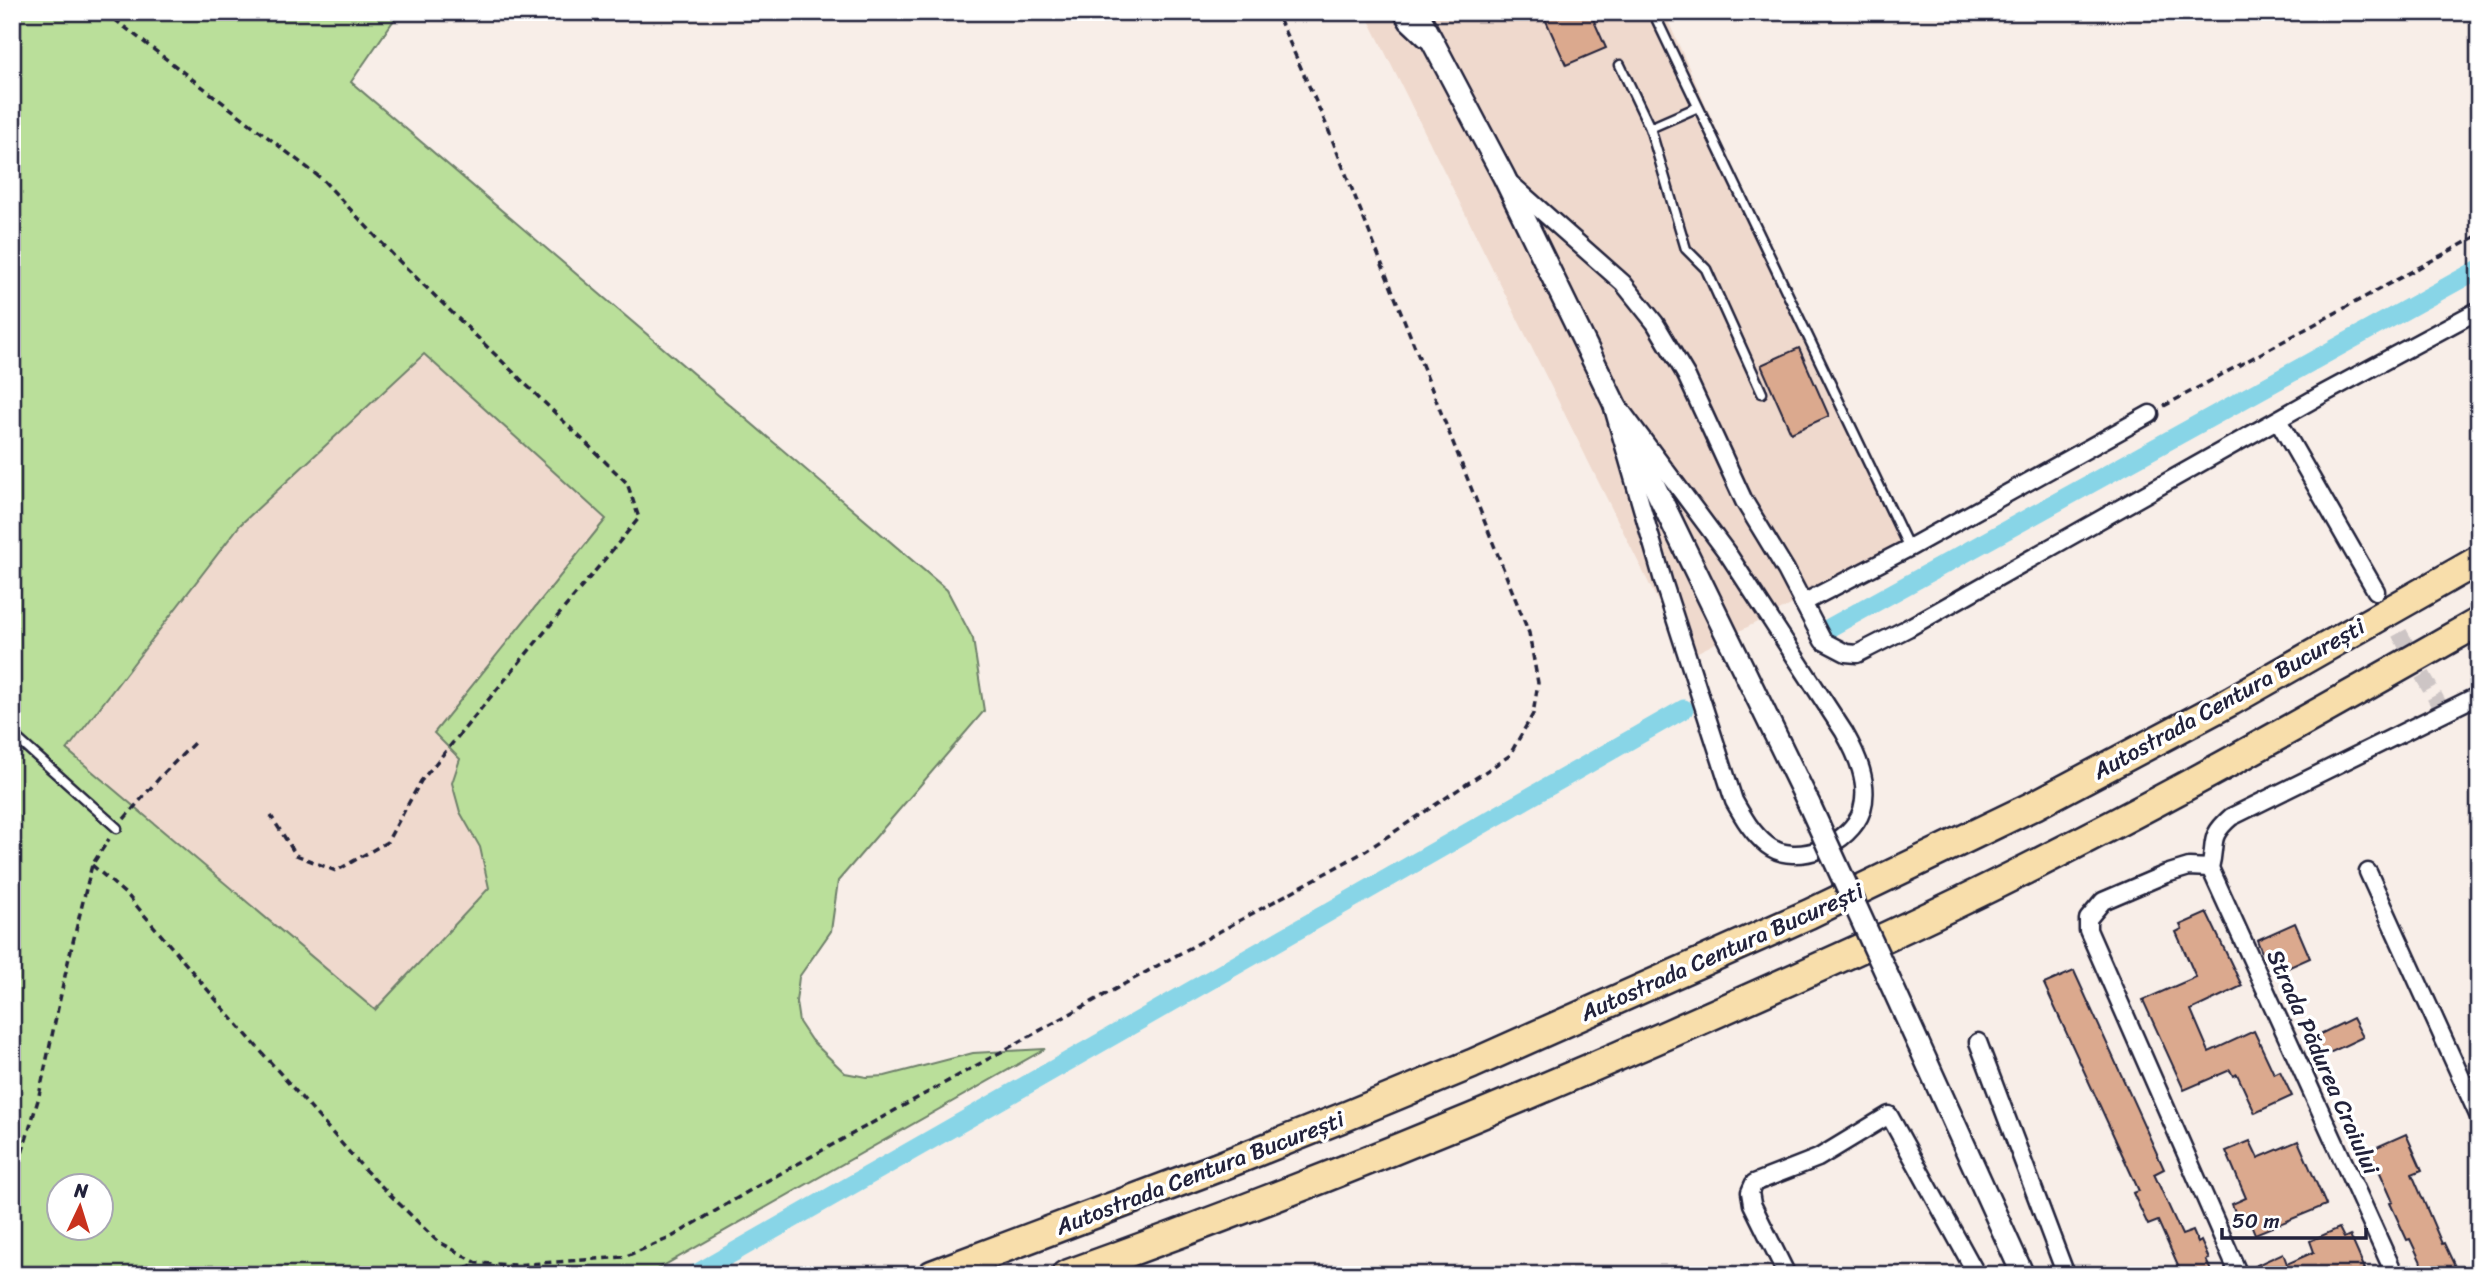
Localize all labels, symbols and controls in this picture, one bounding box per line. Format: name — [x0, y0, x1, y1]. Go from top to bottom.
street label: Autostrada Centura București — [2084, 606, 2374, 792]
street label: Autostrada Centura București — [1573, 871, 1871, 1033]
street label: Strada Pădurea Craiului — [2255, 943, 2391, 1182]
street label: Autostrada Centura București — [1049, 1099, 1351, 1247]
north arrow — [46, 1172, 116, 1242]
text: N — [72, 1174, 90, 1208]
scale bar — [2222, 1196, 2365, 1240]
text: 50 m — [2232, 1202, 2280, 1240]

